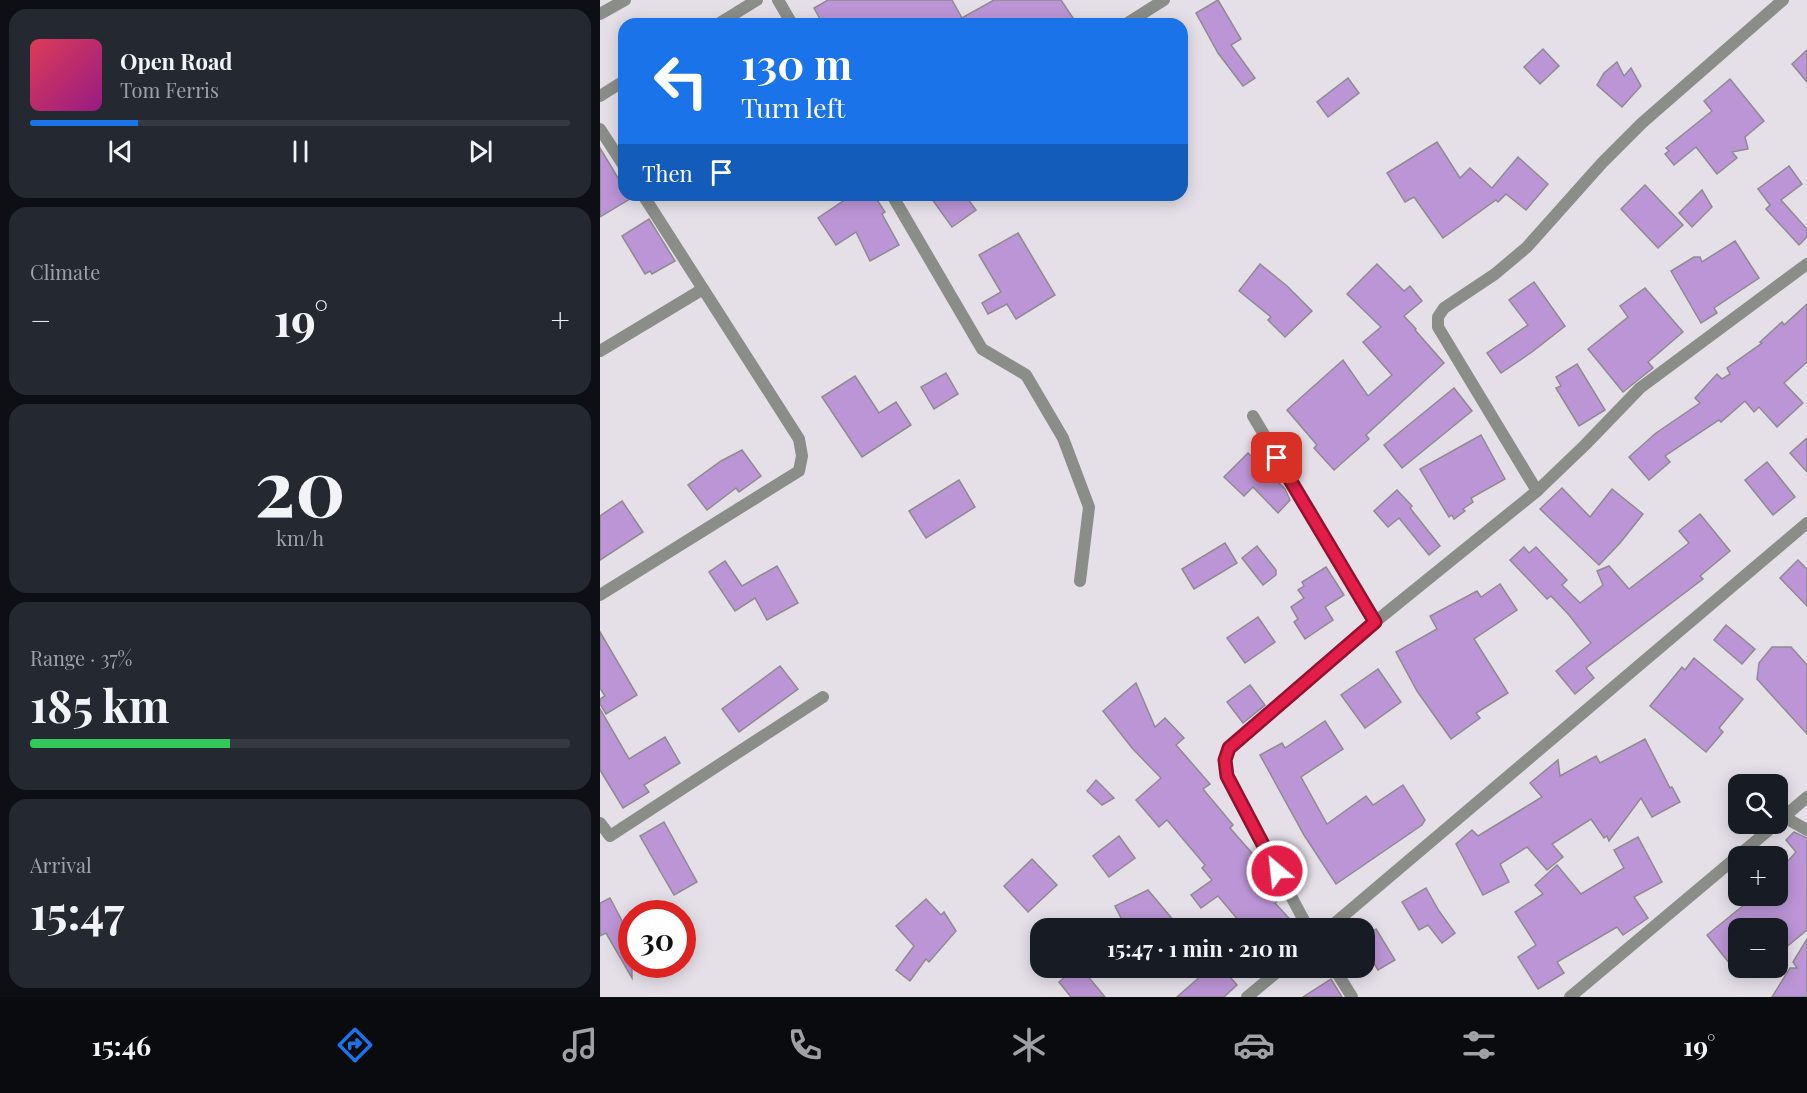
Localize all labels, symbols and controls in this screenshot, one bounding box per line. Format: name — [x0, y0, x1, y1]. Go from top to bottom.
text: 130 m — [741, 35, 852, 91]
icon: left — [642, 42, 720, 120]
text: Open Road — [120, 46, 232, 76]
text: Tom Ferris — [120, 76, 219, 103]
text: Turn left — [741, 89, 845, 125]
icon: previous — [104, 135, 137, 168]
icon: pause — [284, 135, 317, 168]
icon: next — [464, 135, 497, 168]
icon: arrive — [705, 156, 738, 189]
text: Then — [642, 158, 693, 188]
text: Climate — [30, 258, 100, 285]
text: 19° — [274, 288, 328, 348]
text: − — [30, 297, 51, 341]
text: + — [551, 297, 570, 341]
pin — [1251, 432, 1302, 483]
text: 20 — [254, 433, 346, 537]
icon: arrive — [1260, 441, 1293, 474]
text: km/h — [276, 524, 324, 551]
text: Range · 37% — [30, 644, 132, 671]
text: 185 km — [30, 674, 169, 734]
map controls — [1728, 774, 1788, 978]
button: search — [1728, 774, 1788, 834]
position arrow — [1245, 839, 1309, 903]
button: + — [1728, 846, 1788, 906]
text: Arrival — [30, 851, 92, 878]
text: 15:47 — [30, 881, 124, 941]
speed limit sign: 30 — [618, 900, 696, 978]
button: − — [1728, 918, 1788, 978]
text: 15:47 · 1 min · 210 m — [1107, 933, 1298, 963]
icon: directions — [334, 1024, 376, 1066]
icon: music — [559, 1024, 601, 1066]
icon: phone — [784, 1024, 826, 1066]
icon: climate — [1008, 1024, 1050, 1066]
icon: car — [1233, 1024, 1275, 1066]
icon: filters — [1458, 1024, 1500, 1066]
text: 15:46 — [91, 1027, 151, 1063]
text: 19° — [1683, 1027, 1715, 1063]

